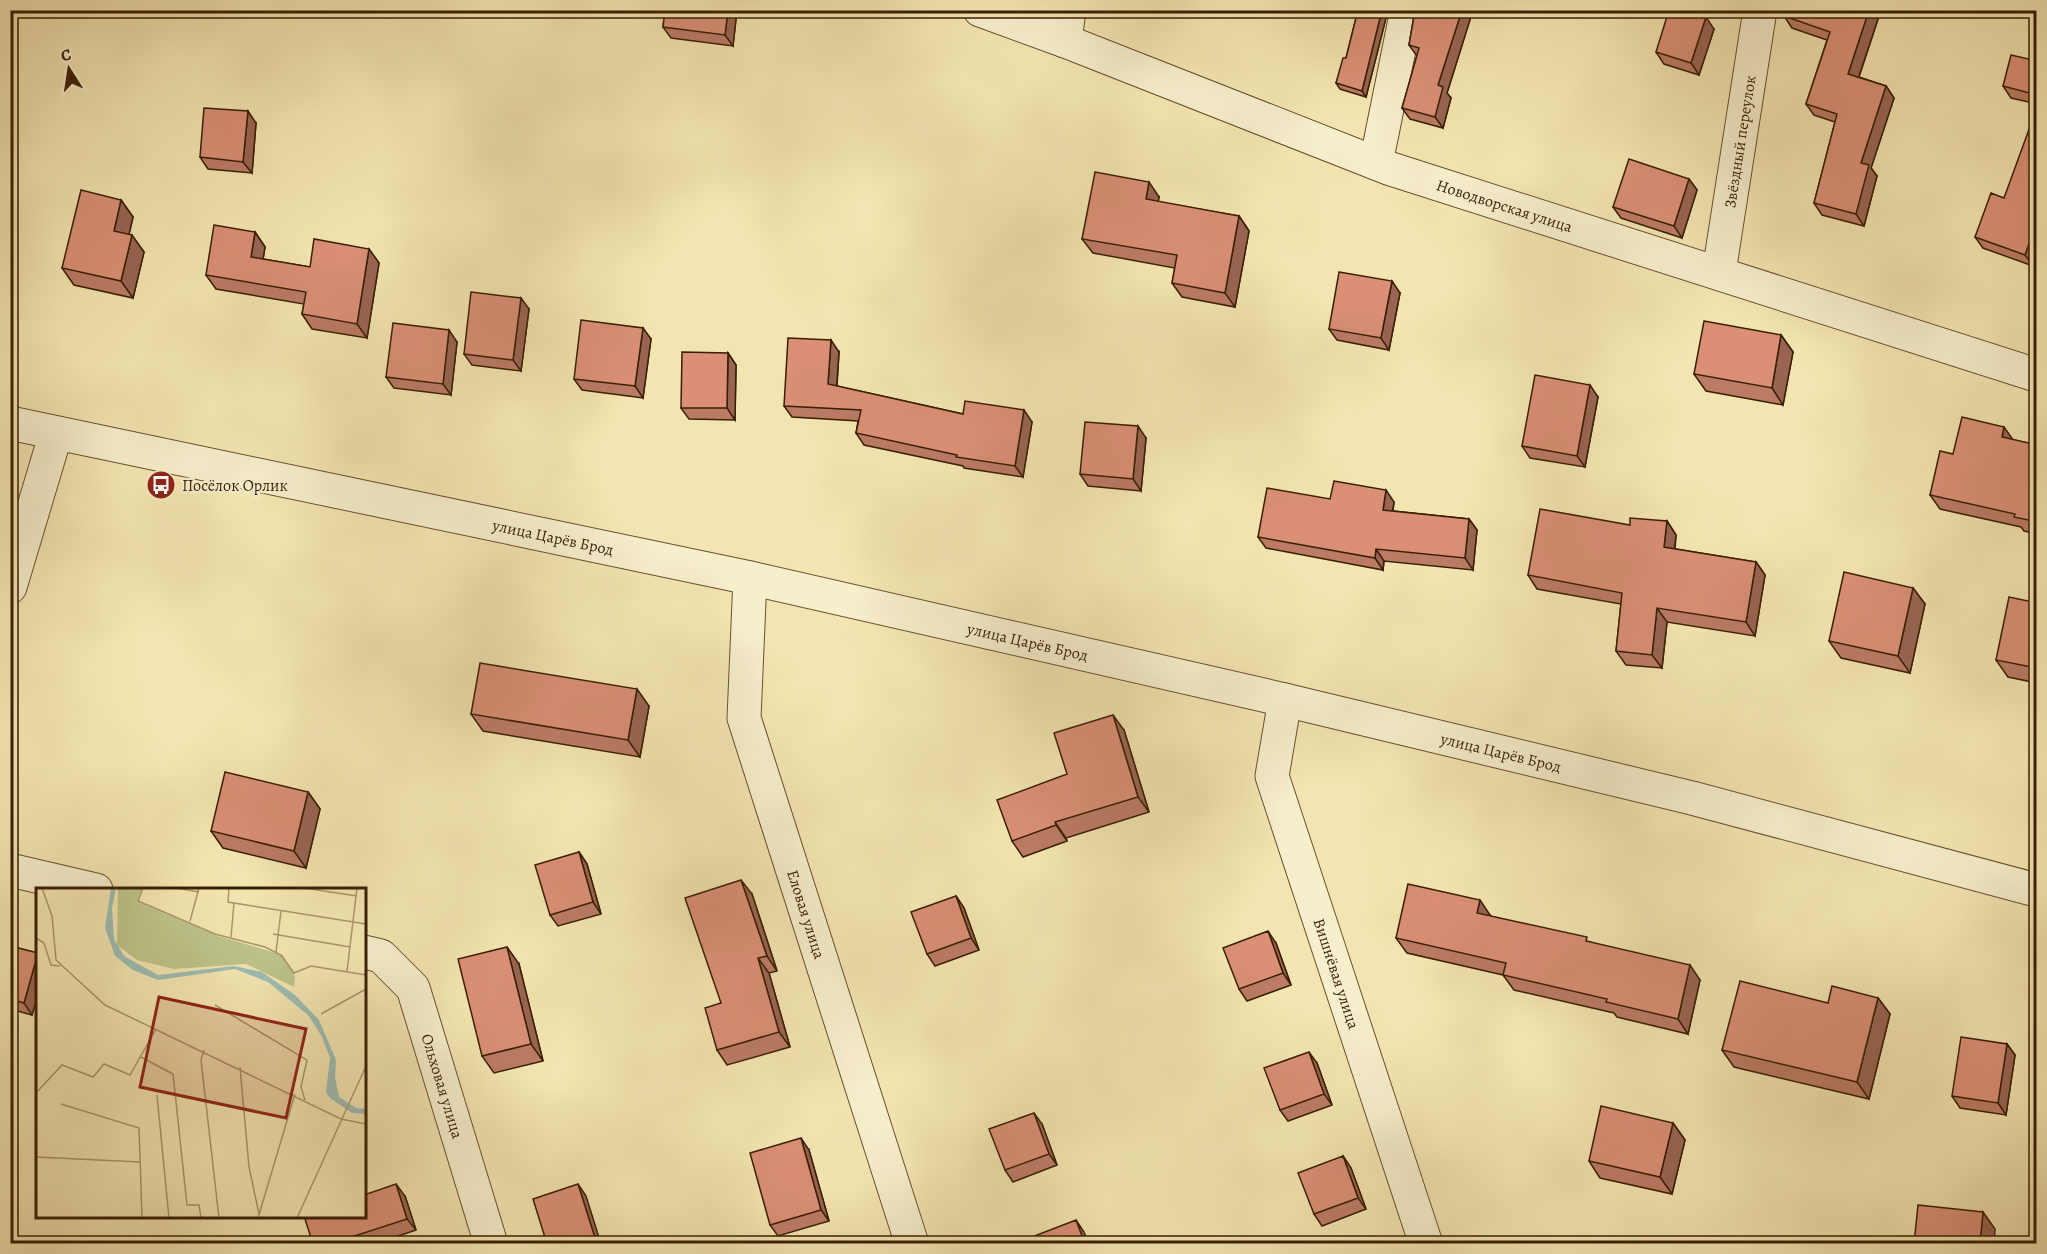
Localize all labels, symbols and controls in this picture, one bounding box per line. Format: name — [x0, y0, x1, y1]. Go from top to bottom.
north arrow — [39, 39, 99, 99]
text: С — [59, 43, 73, 67]
street label: Звёздный переулок — [1719, 74, 1762, 210]
street label: Новодворская улица — [1434, 174, 1576, 238]
bus stop icon: Посёлок Орлик — [145, 469, 177, 501]
place label: Посёлок Орлик — [182, 475, 288, 497]
street label: улица Царёв Брод — [489, 514, 616, 561]
street label: улица Царёв Брод — [964, 618, 1090, 667]
street label: улица Царёв Брод — [1437, 728, 1563, 778]
street label: Еловая улица — [781, 867, 830, 962]
inset map — [36, 888, 366, 1218]
street label: Вишнёвая улица — [1308, 916, 1365, 1033]
street label: Ольховая улица — [416, 1031, 468, 1142]

